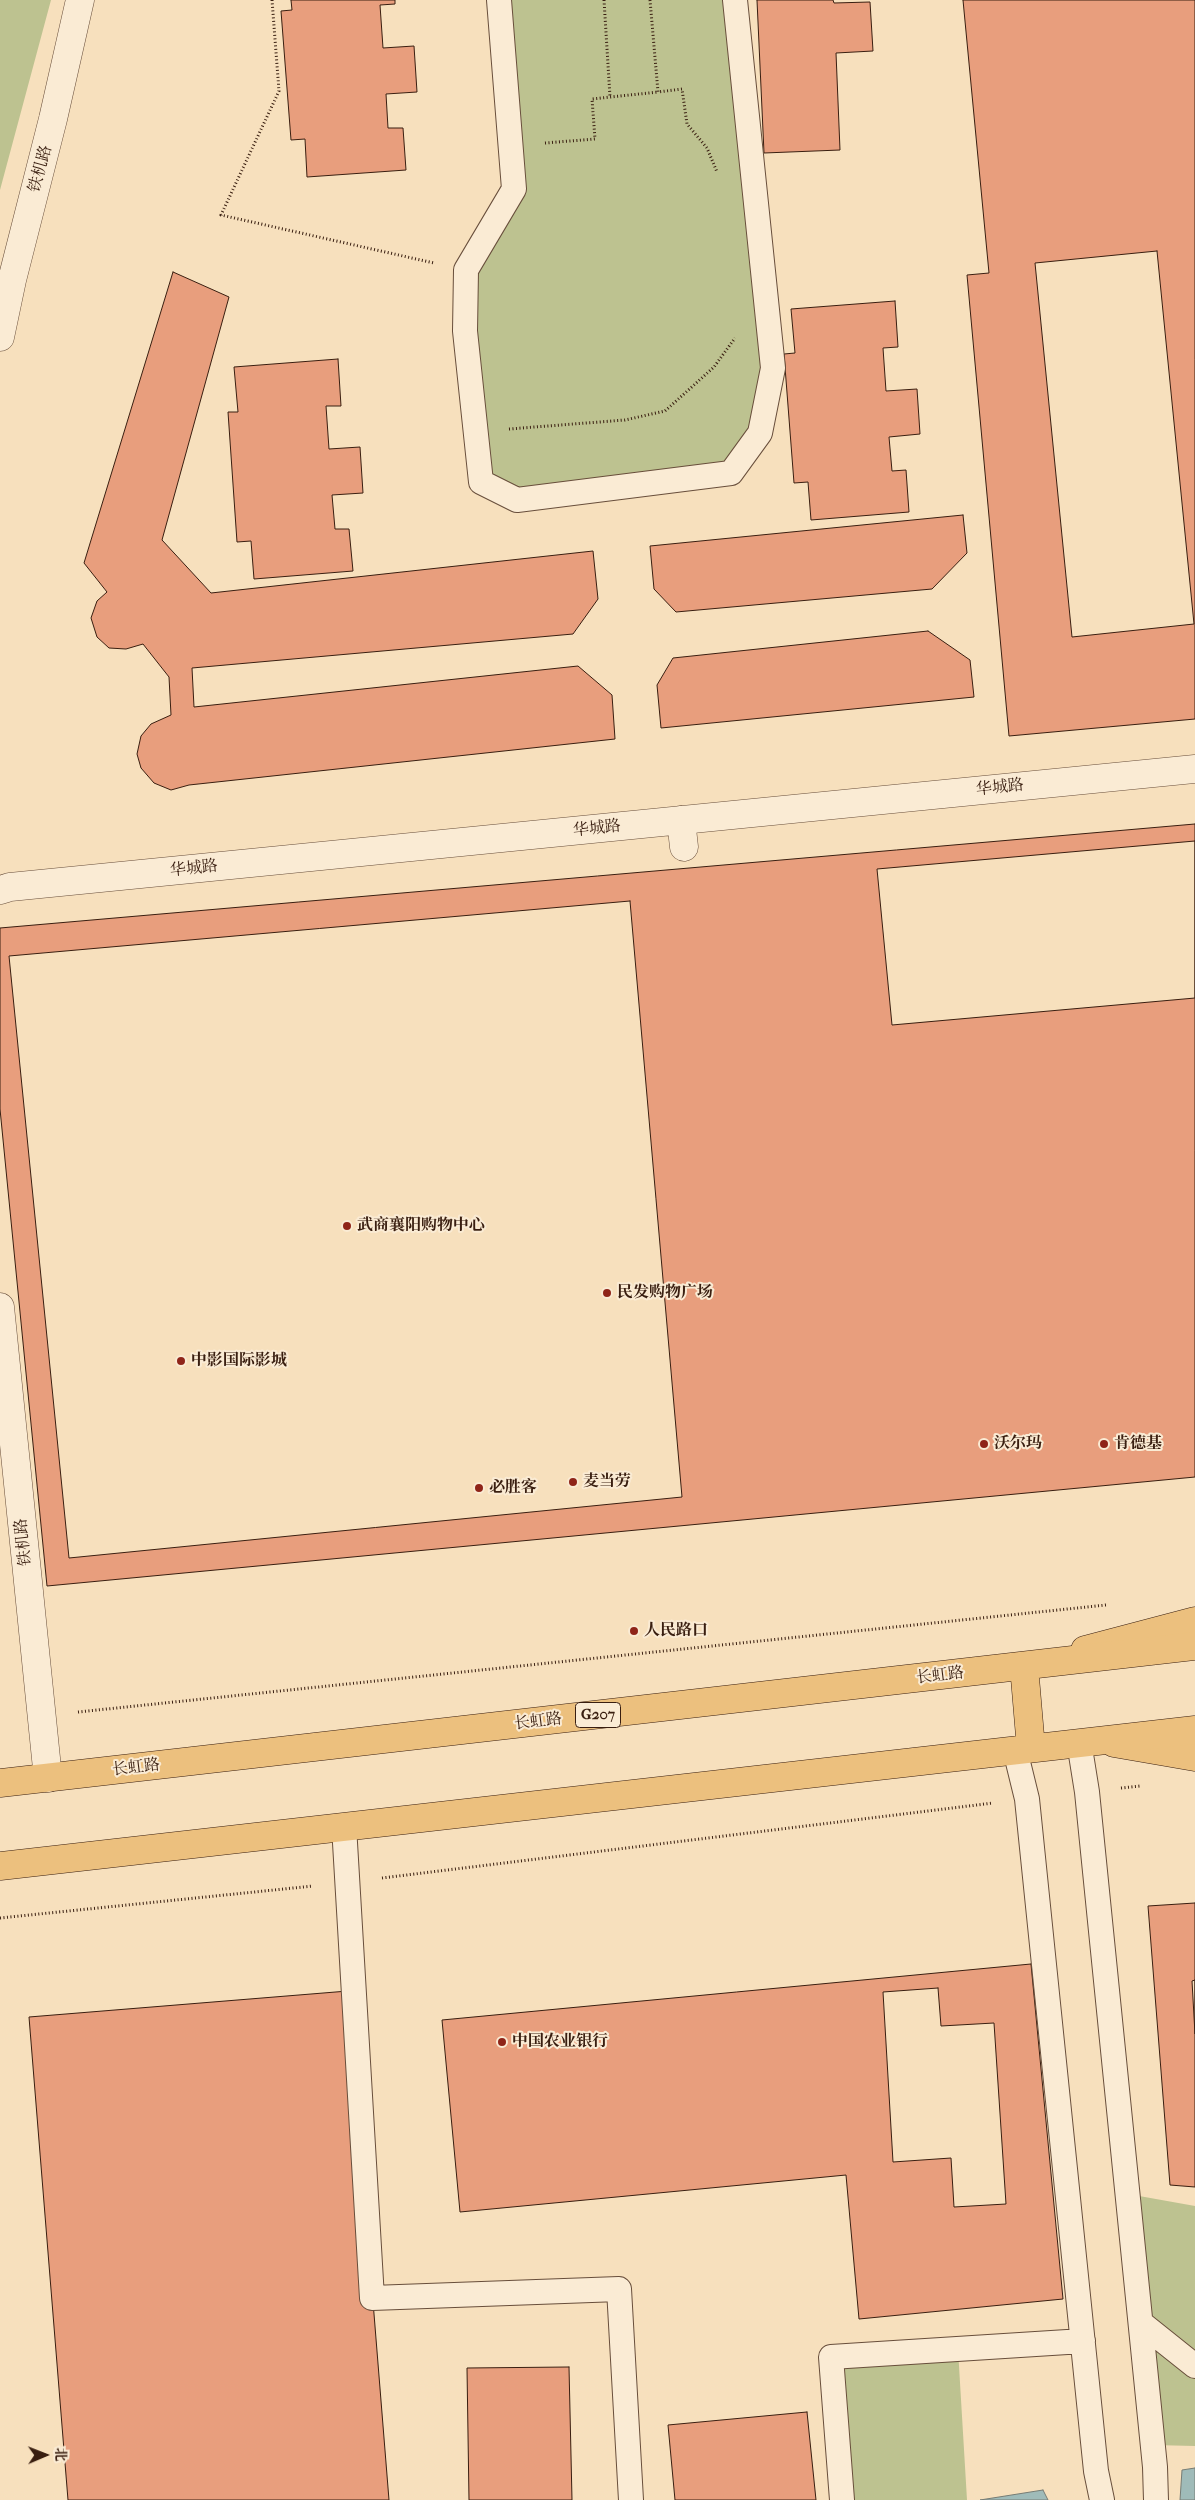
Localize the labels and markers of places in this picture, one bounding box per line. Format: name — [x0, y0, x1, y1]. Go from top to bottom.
place label: 武商襄阳购物中心 — [357, 1216, 485, 1236]
marker: 武商襄阳购物中心 — [341, 1220, 353, 1232]
place label: 民发购物广场 — [617, 1283, 713, 1303]
marker: 民发购物广场 — [601, 1287, 613, 1299]
place label: 中影国际影城 — [191, 1351, 287, 1371]
marker: 中影国际影城 — [175, 1355, 187, 1367]
place label: 沃尔玛 — [994, 1434, 1042, 1454]
place label: 肯德基 — [1114, 1434, 1162, 1454]
marker: 沃尔玛 — [978, 1438, 990, 1450]
marker: 肯德基 — [1098, 1438, 1110, 1450]
place label: 麦当劳 — [583, 1472, 631, 1492]
marker: 麦当劳 — [567, 1476, 579, 1488]
place label: 必胜客 — [489, 1478, 537, 1498]
marker: 必胜客 — [473, 1482, 485, 1494]
place label: 人民路口 — [644, 1621, 708, 1641]
marker: 人民路口 — [628, 1625, 640, 1637]
place label: 中国农业银行 — [512, 2032, 608, 2052]
marker: 中国农业银行 — [496, 2036, 508, 2048]

